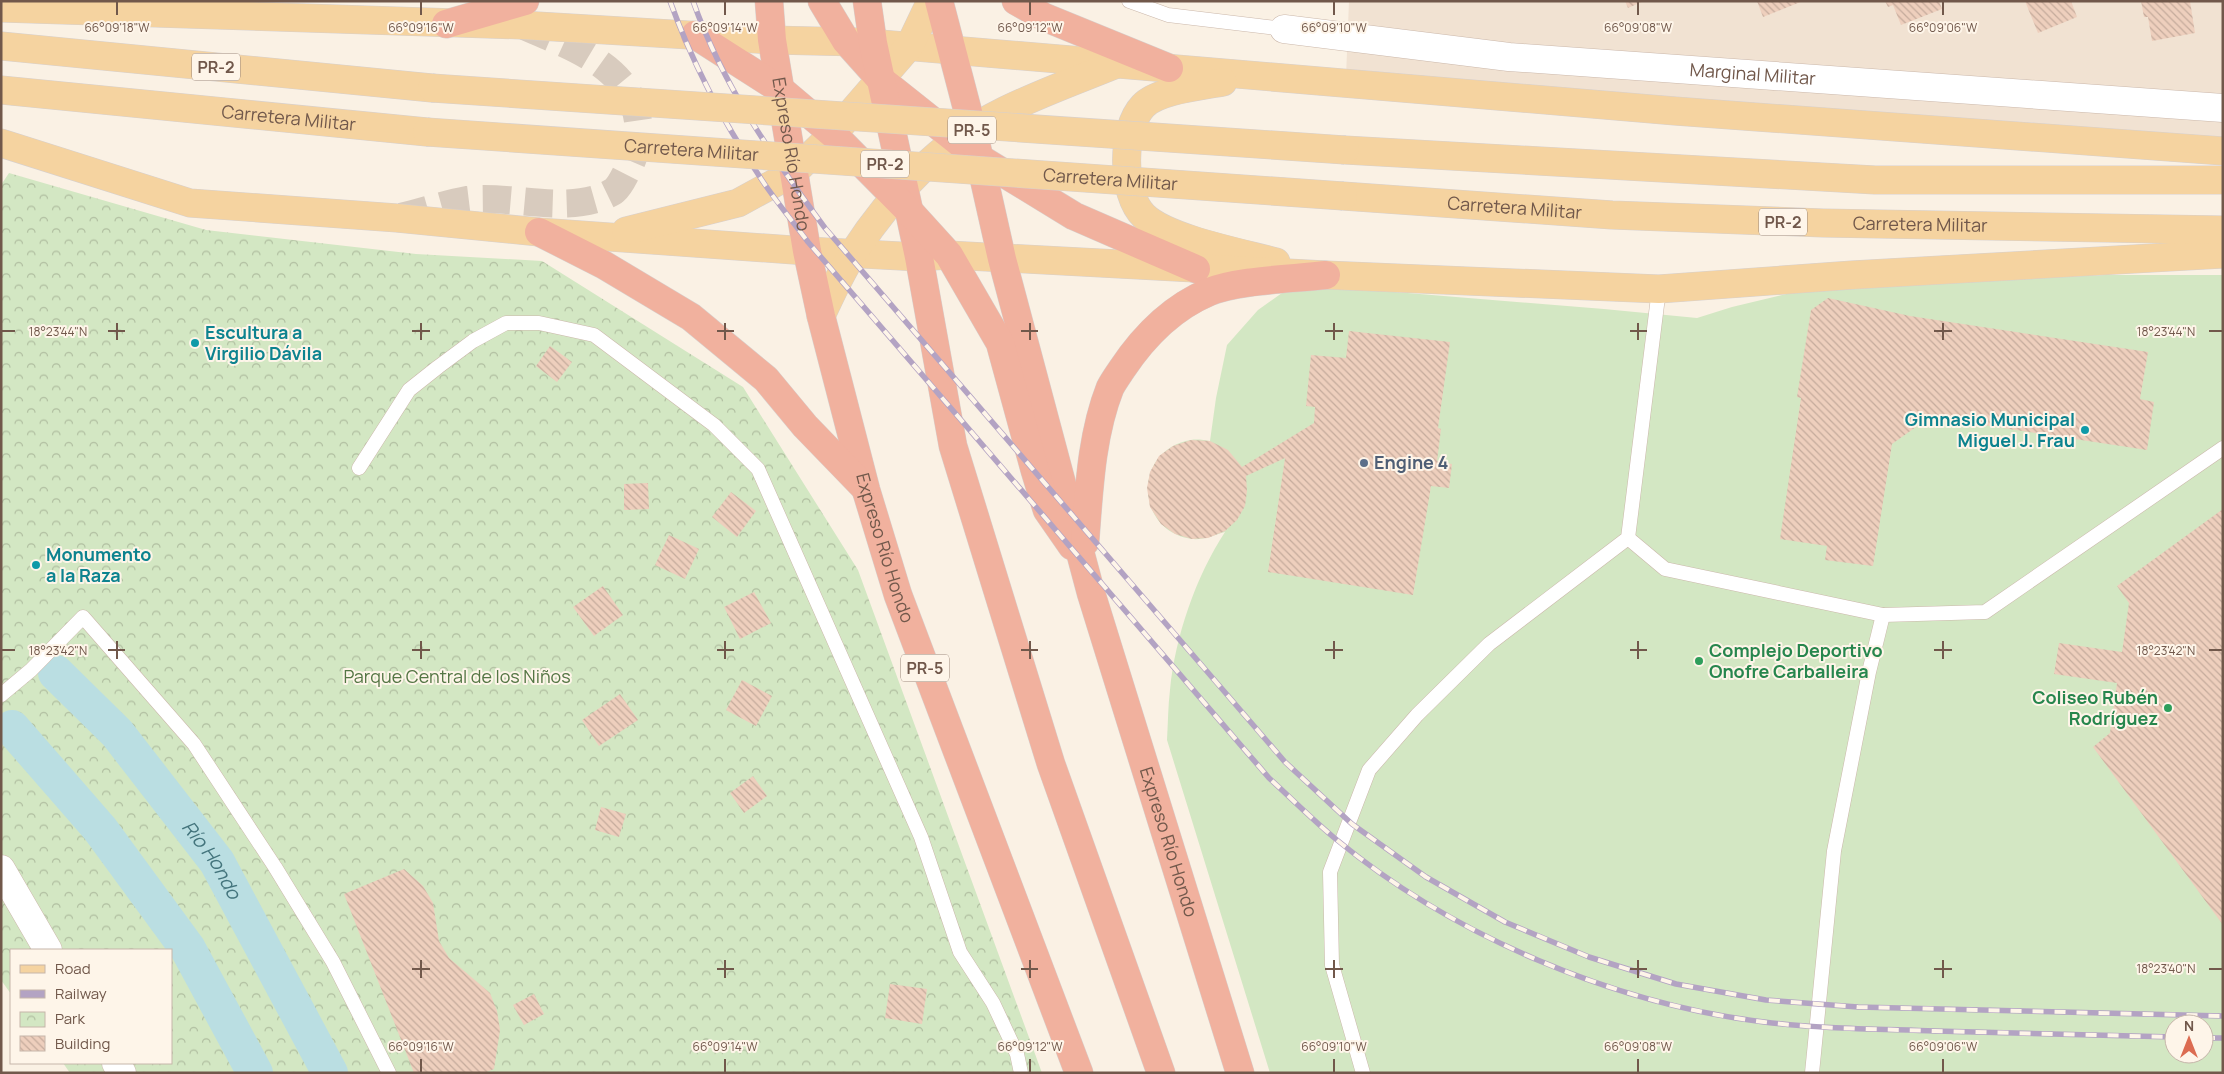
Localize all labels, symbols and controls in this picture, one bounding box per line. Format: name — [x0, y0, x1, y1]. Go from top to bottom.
text: 66°09'18"W — [84, 19, 150, 36]
text: 66°09'16"W — [388, 19, 455, 36]
text: 66°09'14"W — [693, 19, 758, 36]
text: 66°09'12"W — [997, 19, 1063, 36]
text: 66°09'10"W — [1301, 19, 1368, 36]
text: 66°09'08"W — [1604, 19, 1673, 36]
text: 66°09'06"W — [1909, 19, 1978, 36]
road number: PR-2 — [192, 54, 240, 80]
street label: Marginal Militar — [1689, 57, 1817, 90]
street label: Expreso Río Hondo — [767, 75, 817, 233]
street label: Carretera Militar — [220, 99, 357, 136]
road number: PR-5 — [948, 116, 996, 144]
street label: Carretera Militar — [623, 133, 760, 166]
road number: PR-2 — [861, 150, 909, 178]
street label: Carretera Militar — [1042, 162, 1179, 195]
street label: Carretera Militar — [1447, 190, 1583, 224]
road number: PR-2 — [1759, 208, 1807, 236]
street label: Carretera Militar — [1853, 211, 1988, 237]
place label: Escultura a Virgilio Dávila — [205, 320, 322, 365]
text: 18°23'44"N — [29, 323, 87, 340]
text: 18°23'44"N — [2137, 323, 2195, 340]
marker: Escultura a Virgilio Dávila — [189, 337, 201, 349]
place label: Gimnasio Municipal Miguel J. Frau — [1905, 407, 2075, 452]
marker: Gimnasio Municipal Miguel J. Frau — [2079, 424, 2091, 436]
place label: Engine 4 — [1374, 450, 1448, 474]
marker: Engine 4 — [1358, 457, 1370, 469]
street label: Expreso Río Hondo — [851, 470, 920, 626]
place label: Monumento a la Raza — [46, 542, 151, 587]
marker: Monumento a la Raza — [30, 559, 42, 571]
place label: Complejo Deportivo Onofre Carballeira — [1709, 638, 1883, 683]
text: 18°23'42"N — [29, 642, 87, 659]
text: 18°23'42"N — [2137, 642, 2195, 659]
road number: PR-5 — [901, 654, 949, 681]
marker: Complejo Deportivo Onofre Carballeira — [1693, 655, 1705, 667]
park label: Parque Central de los Niños — [343, 664, 571, 688]
place label: Coliseo Rubén Rodríguez — [2032, 685, 2158, 730]
marker: Coliseo Rubén Rodríguez — [2162, 702, 2174, 714]
street label: Expreso Río Hondo — [1135, 764, 1204, 920]
water label: Río Hondo — [176, 815, 248, 905]
legend — [10, 949, 172, 1064]
text: Road — [55, 958, 91, 979]
text: 18°23'40"N — [2137, 960, 2195, 977]
text: Railway — [55, 983, 107, 1004]
text: Park — [55, 1008, 85, 1029]
north arrow — [2164, 1014, 2214, 1064]
text: N — [2184, 1016, 2194, 1035]
text: Building — [55, 1033, 110, 1054]
text: 66°09'16"W — [388, 1038, 455, 1055]
text: 66°09'14"W — [693, 1038, 758, 1055]
text: 66°09'12"W — [997, 1038, 1063, 1055]
text: 66°09'10"W — [1301, 1038, 1368, 1055]
text: 66°09'08"W — [1604, 1038, 1673, 1055]
text: 66°09'06"W — [1909, 1038, 1978, 1055]

